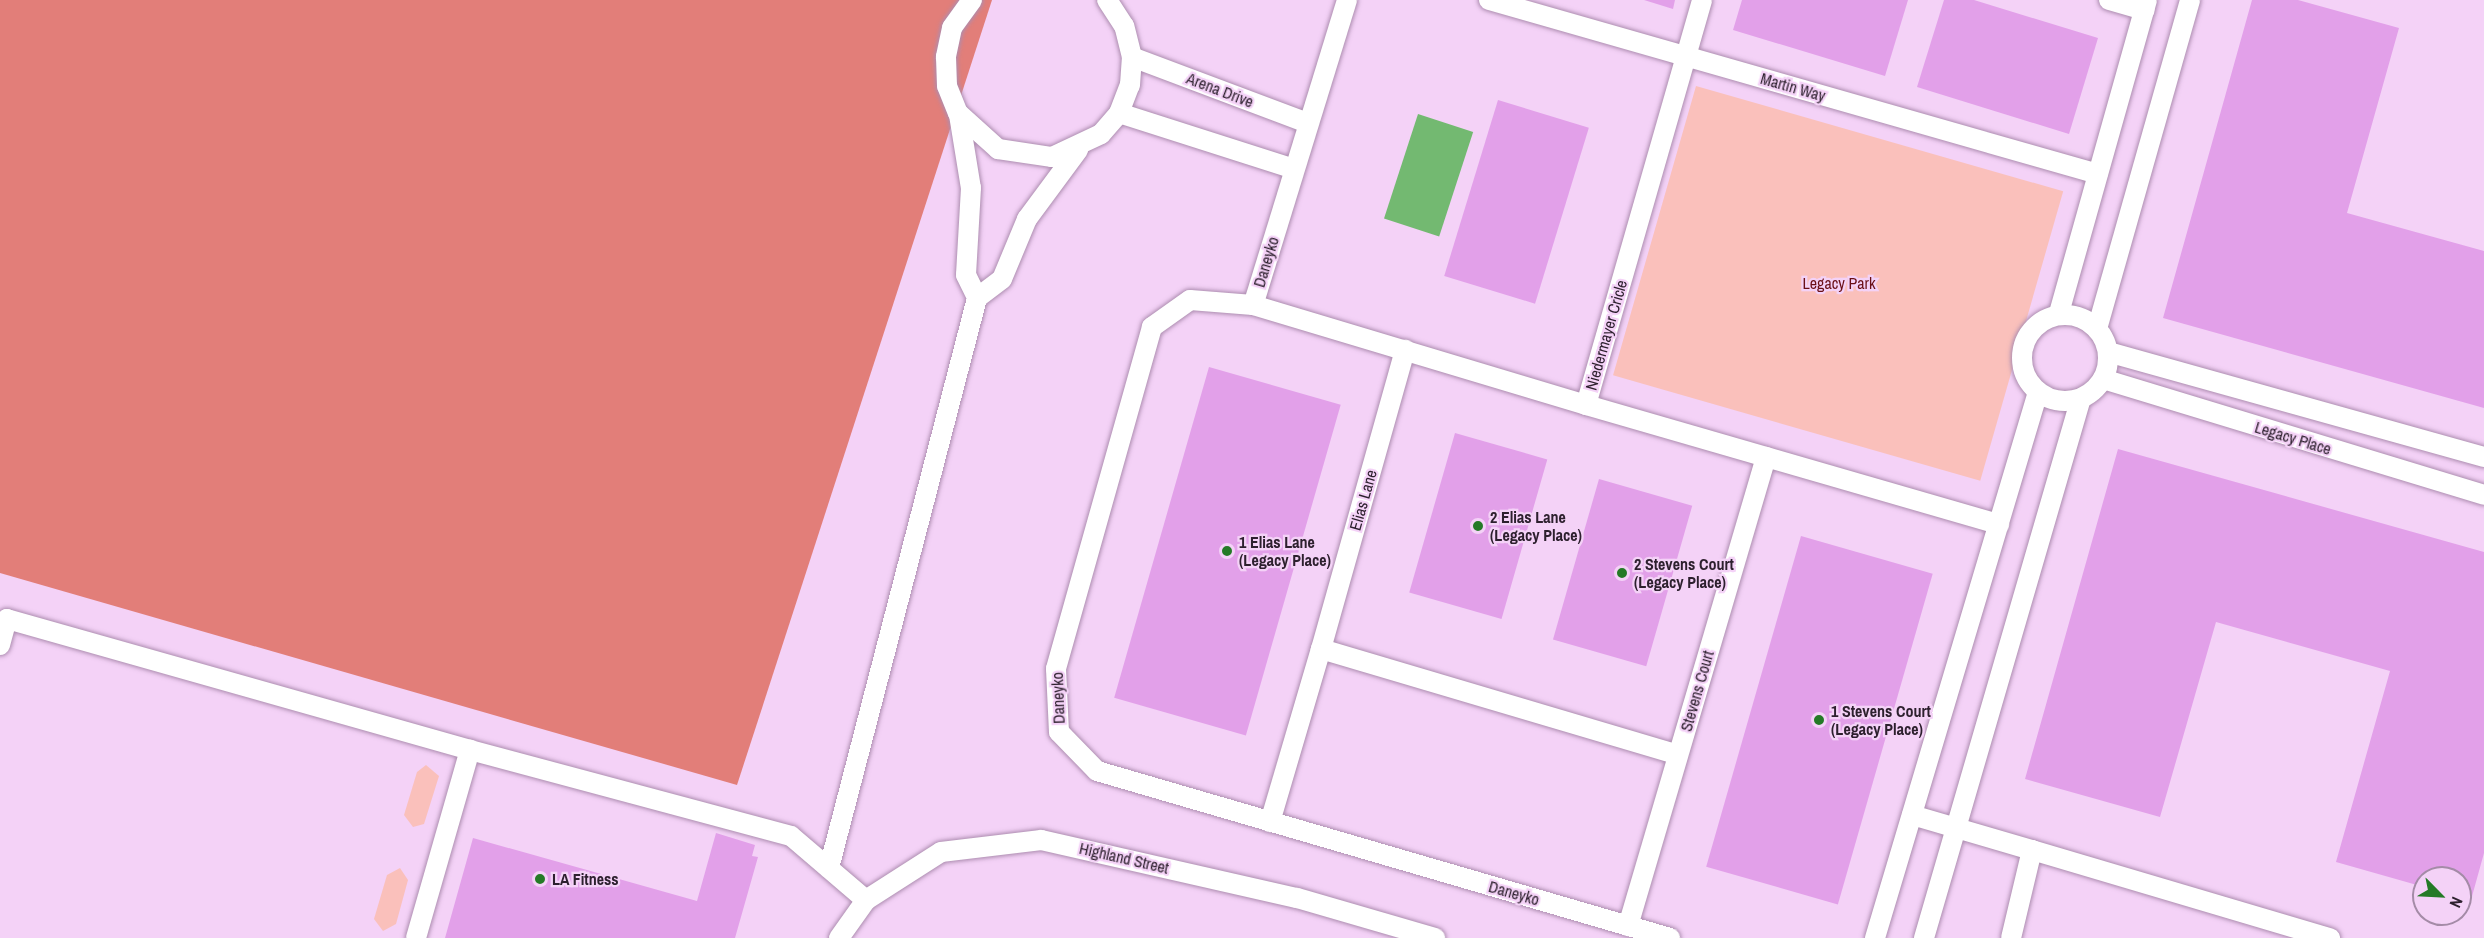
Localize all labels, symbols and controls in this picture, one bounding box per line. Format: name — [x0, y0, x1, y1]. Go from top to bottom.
street label: Arena Drive — [1184, 68, 1256, 112]
street label: Martin Way — [1758, 69, 1828, 105]
street label: Daneyko — [1249, 234, 1283, 290]
park label: Legacy Park — [1803, 273, 1875, 293]
street label: Niedermayer Cricle — [1581, 278, 1631, 392]
street label: Legacy Place — [2253, 417, 2333, 459]
street label: Elias Lane — [1345, 468, 1381, 532]
place label: 2 Elias Lane (Legacy Place) — [1490, 507, 1582, 545]
marker: 2 Elias Lane (Legacy Place) — [1471, 519, 1485, 533]
place label: 1 Elias Lane (Legacy Place) — [1239, 532, 1331, 570]
marker: 1 Elias Lane (Legacy Place) — [1220, 544, 1234, 558]
place label: 2 Stevens Court (Legacy Place) — [1634, 554, 1734, 592]
marker: 2 Stevens Court (Legacy Place) — [1615, 566, 1629, 580]
street label: Stevens Court — [1676, 648, 1718, 734]
street label: Daneyko — [1048, 672, 1068, 724]
place label: 1 Stevens Court (Legacy Place) — [1831, 701, 1931, 739]
marker: 1 Stevens Court (Legacy Place) — [1812, 713, 1826, 727]
street label: Highland Street — [1077, 838, 1171, 878]
north arrow — [2412, 866, 2472, 926]
place label: LA Fitness — [552, 869, 619, 889]
marker: LA Fitness — [533, 872, 547, 886]
street label: Daneyko — [1486, 877, 1542, 909]
text: N — [2445, 894, 2469, 911]

